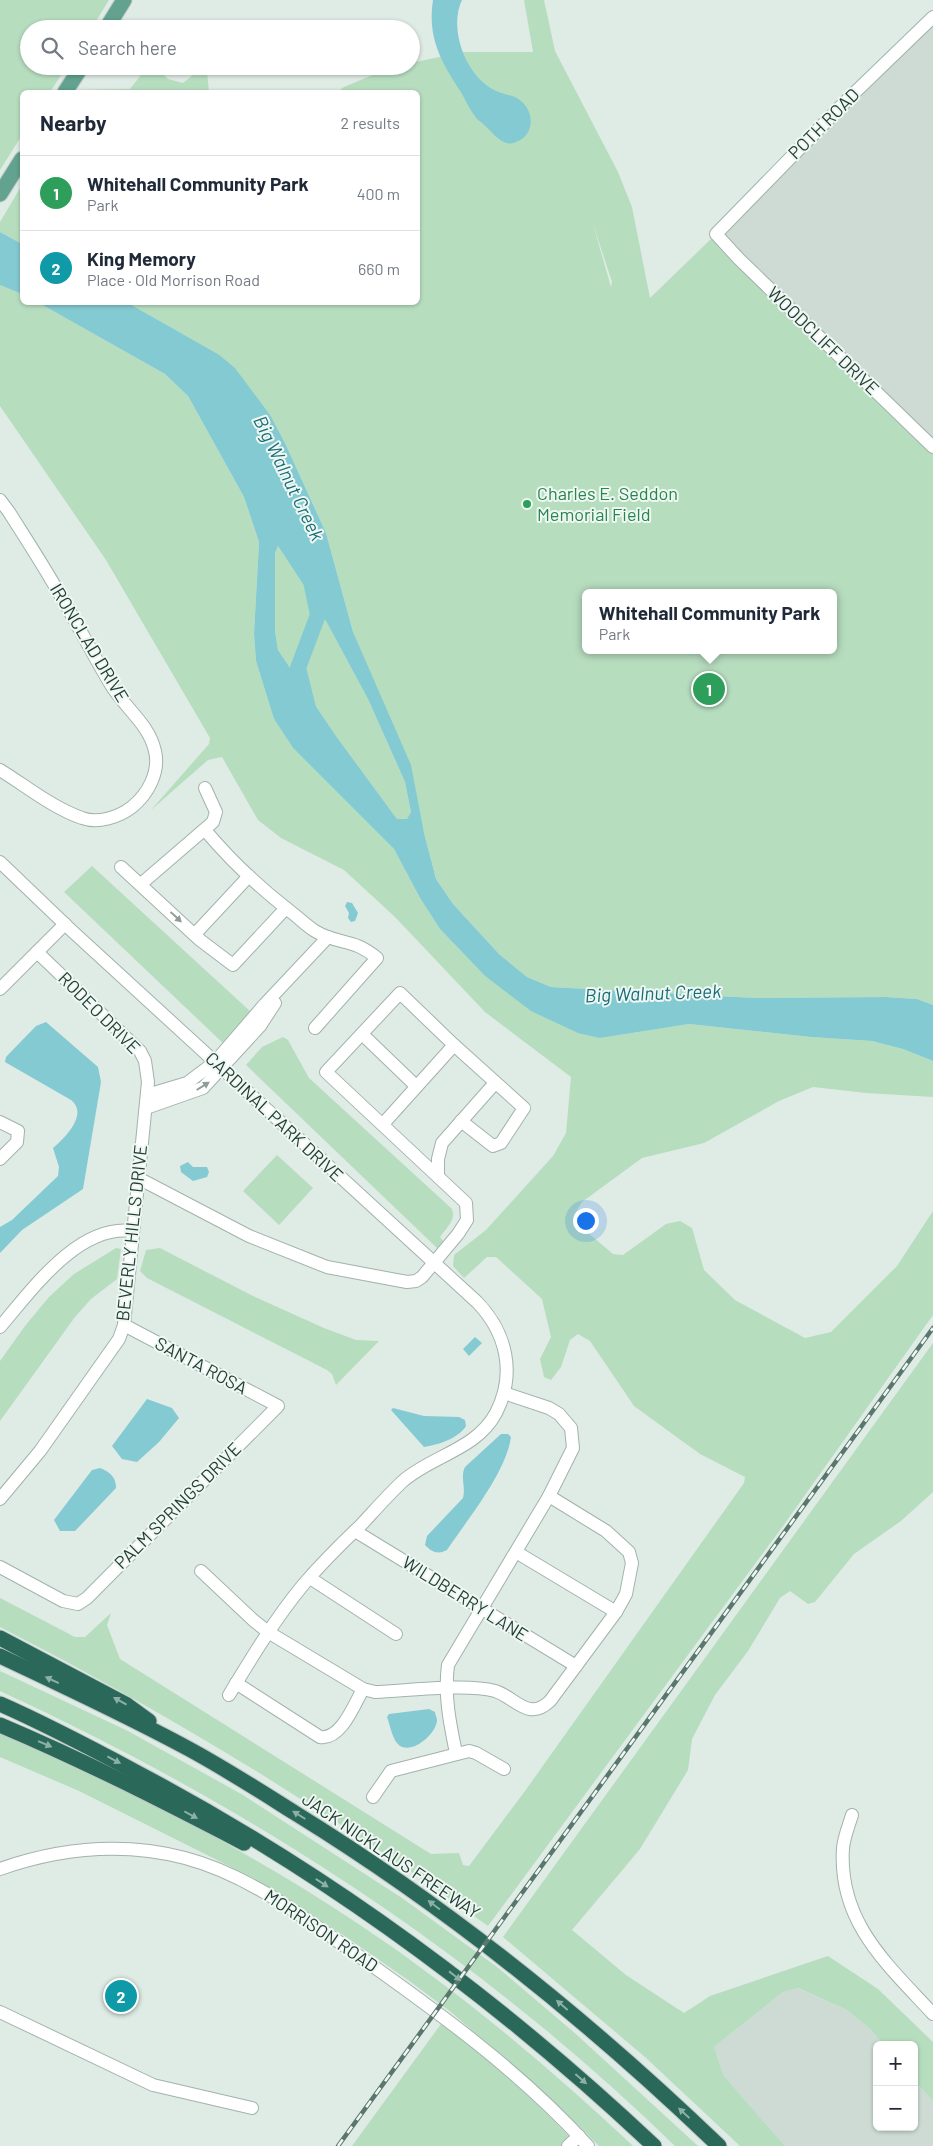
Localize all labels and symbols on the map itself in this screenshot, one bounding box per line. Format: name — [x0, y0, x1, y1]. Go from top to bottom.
street label: POTH ROAD — [783, 83, 863, 163]
street label: WOODCLIFF DRIVE — [763, 281, 884, 399]
water label: Big Walnut Creek — [249, 411, 330, 545]
place label: Charles E. Seddon Memorial Field — [537, 482, 678, 525]
marker: Charles E. Seddon Memorial Field — [521, 498, 533, 510]
street label: IRONCLAD DRIVE — [46, 579, 134, 706]
pin: 1 — [693, 670, 725, 708]
one-way arrow — [170, 911, 182, 923]
street label: RODEO DRIVE — [54, 967, 145, 1058]
water label: Big Walnut Creek — [584, 979, 722, 1006]
street label: CARDINAL PARK DRIVE — [201, 1047, 348, 1186]
one-way arrow — [196, 1081, 210, 1090]
street label: BEVERLY HILLS DRIVE — [111, 1144, 151, 1322]
your location — [573, 1208, 599, 1234]
street label: SANTA ROSA — [152, 1332, 251, 1399]
street label: PALM SPRINGS DRIVE — [109, 1437, 245, 1573]
street label: WILDBERRY LANE — [399, 1551, 533, 1646]
one-way arrow — [45, 1676, 59, 1684]
one-way arrow — [113, 1697, 128, 1705]
one-way arrow — [38, 1740, 52, 1748]
one-way arrow — [106, 1756, 121, 1764]
street label: JACK NICKLAUS FREEWAY — [298, 1787, 485, 1923]
one-way arrow — [292, 1810, 306, 1820]
one-way arrow — [183, 1811, 198, 1819]
one-way arrow — [315, 1878, 329, 1888]
street label: MORRISON ROAD — [260, 1884, 383, 1976]
one-way arrow — [428, 1900, 441, 1911]
one-way arrow — [448, 1971, 461, 1982]
pin: 2 — [105, 1977, 137, 2015]
one-way arrow — [556, 1999, 569, 2010]
one-way arrow — [574, 2074, 587, 2085]
one-way arrow — [678, 2107, 690, 2119]

